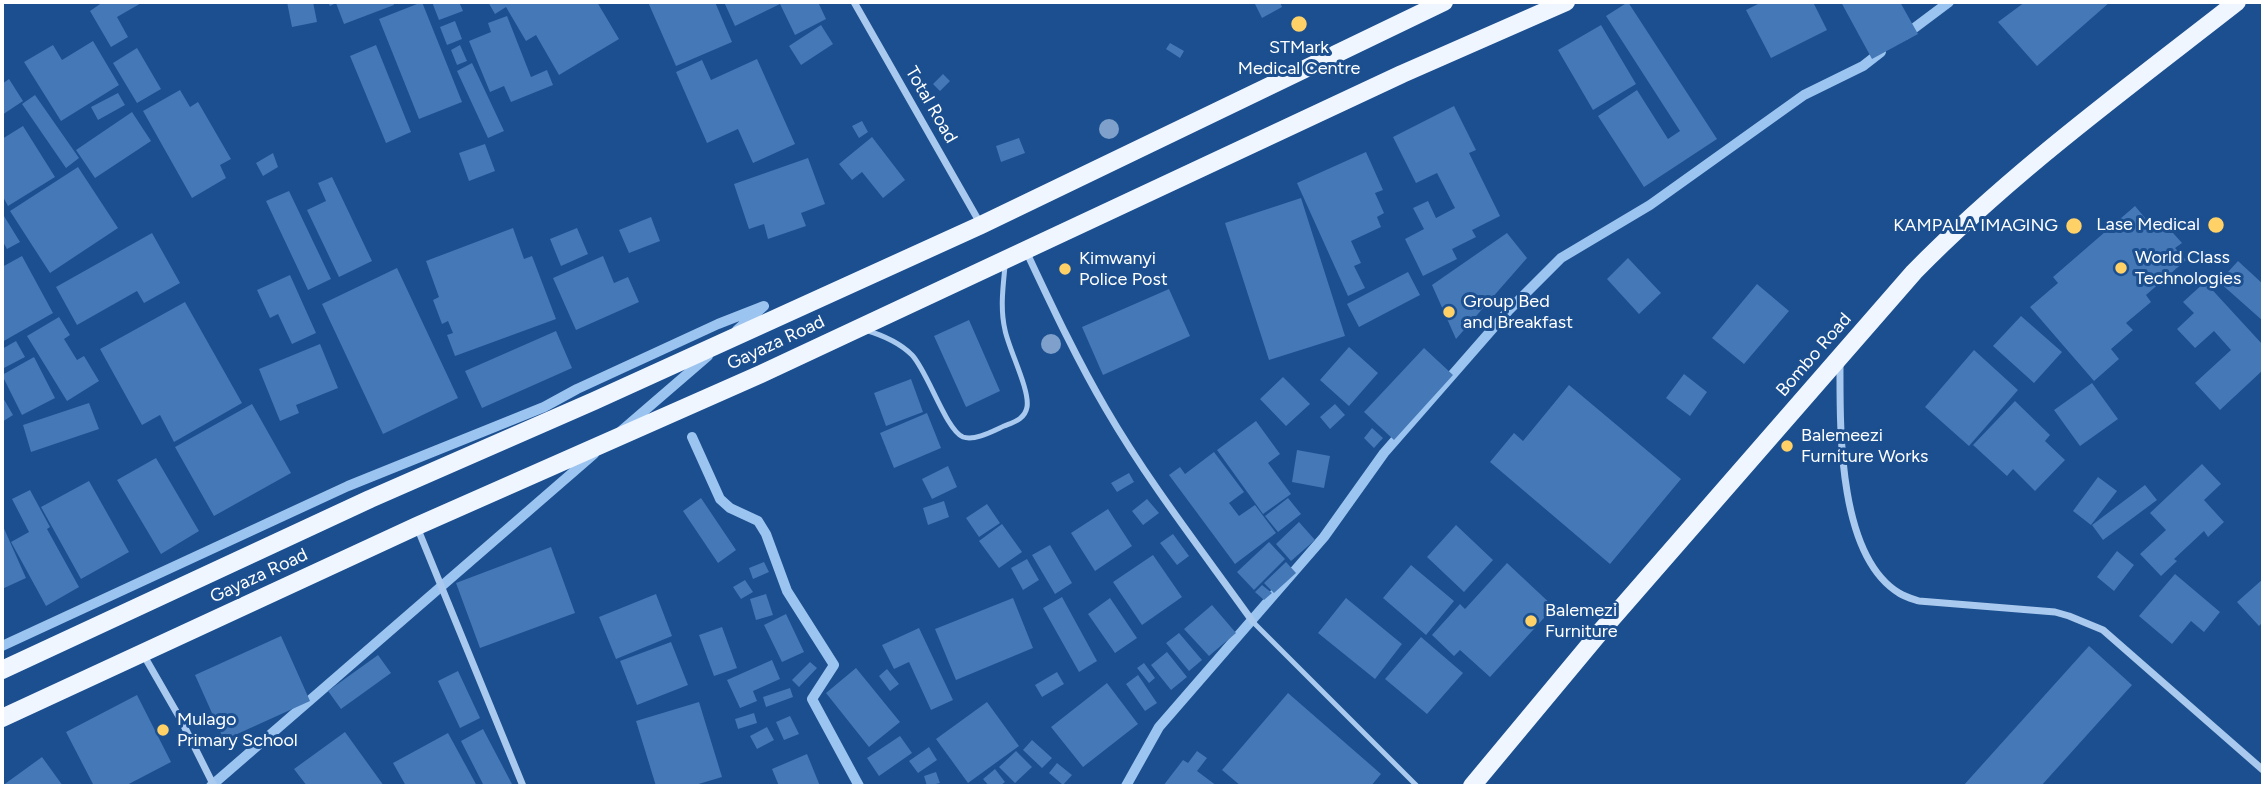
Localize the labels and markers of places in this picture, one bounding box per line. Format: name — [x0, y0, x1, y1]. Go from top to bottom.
marker: STMark Medical Centre — [1289, 14, 1309, 34]
place label: STMark Medical Centre — [1238, 37, 1360, 80]
place label: Lase Medical — [2096, 214, 2200, 236]
place label: KAMPALA IMAGING — [1893, 215, 2058, 237]
marker: Lase Medical — [2206, 215, 2226, 235]
marker: KAMPALA IMAGING — [2064, 216, 2084, 236]
place label: World Class Technologies — [2135, 247, 2241, 290]
place label: Kimwanyi Police Post — [1079, 248, 1168, 290]
marker: World Class Technologies — [2113, 260, 2129, 276]
marker: Kimwanyi Police Post — [1057, 261, 1073, 277]
place label: Group Bed and Breakfast — [1463, 291, 1573, 334]
marker: Group Bed and Breakfast — [1441, 304, 1457, 320]
place label: Balemeezi Furniture Works — [1801, 425, 1928, 467]
marker: Balemeezi Furniture Works — [1779, 438, 1795, 454]
place label: Balemezi Furniture — [1545, 600, 1618, 642]
marker: Balemezi Furniture — [1523, 613, 1539, 629]
place label: Mulago Primary School — [177, 709, 298, 752]
marker: Mulago Primary School — [155, 722, 171, 738]

